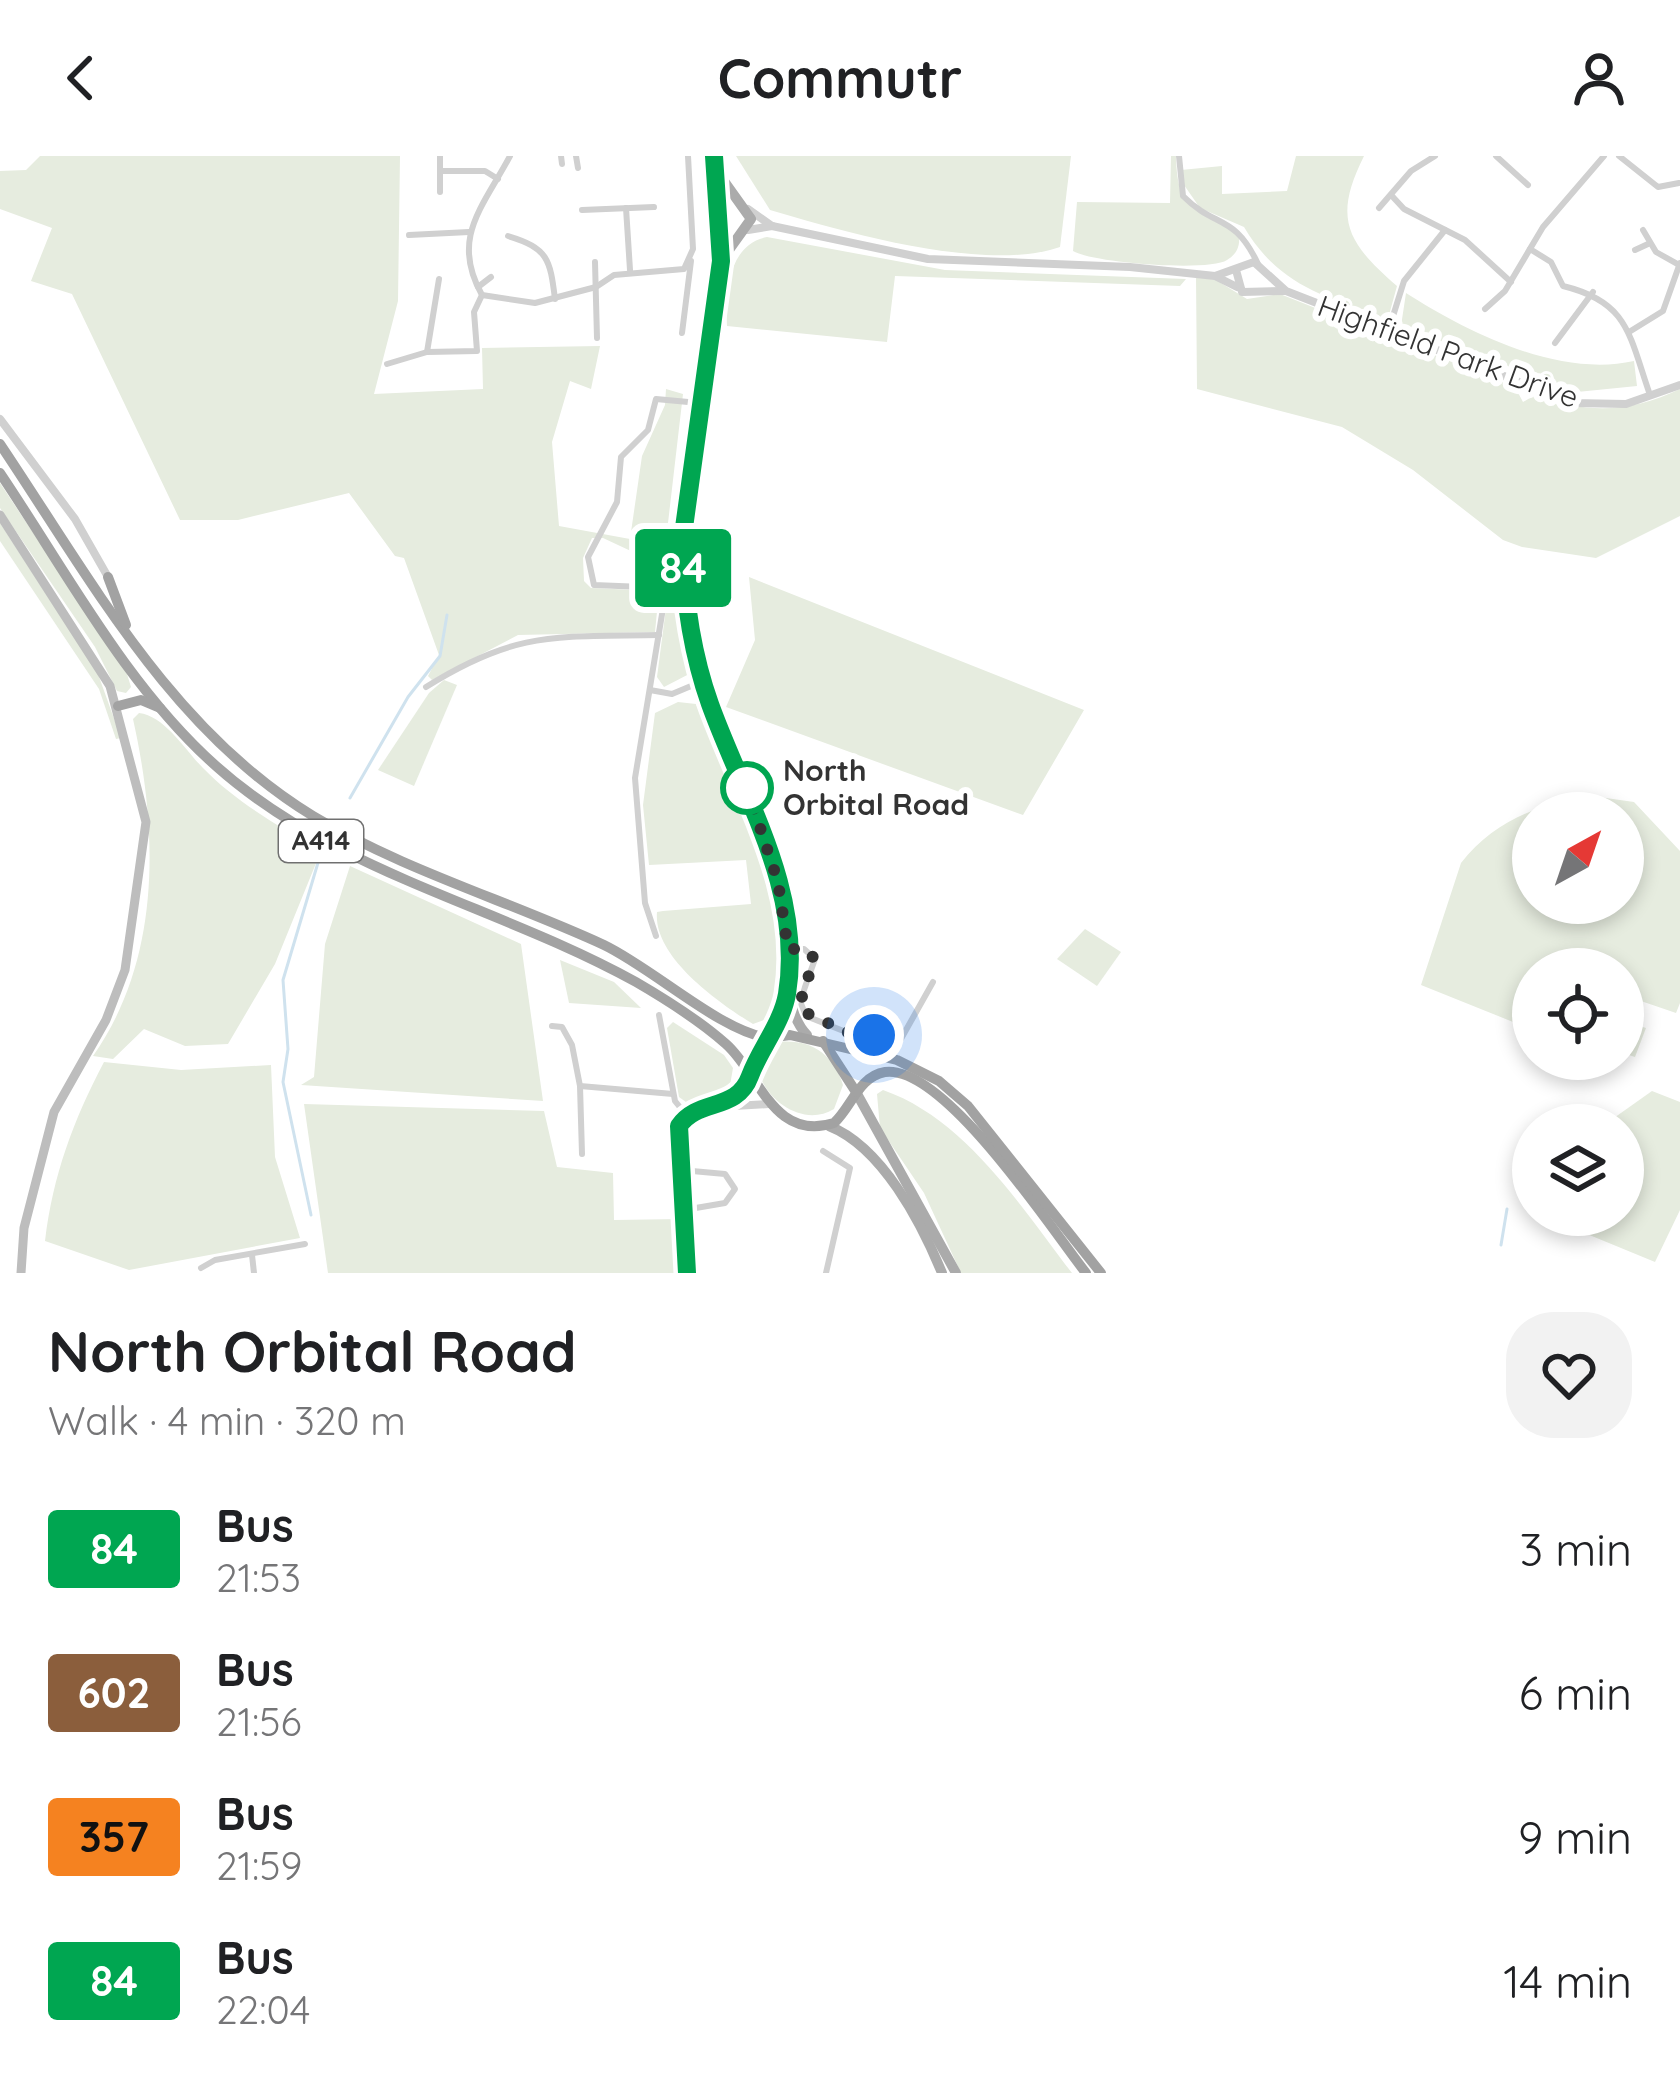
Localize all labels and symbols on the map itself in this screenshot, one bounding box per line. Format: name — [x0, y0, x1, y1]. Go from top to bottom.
street label: Highfield Park Drive — [1313, 286, 1584, 416]
line badge: 84 — [629, 529, 737, 607]
place label: North Orbital Road — [783, 751, 969, 823]
marker: North Orbital Road — [722, 763, 772, 813]
north arrow — [1512, 792, 1644, 924]
road number: A414 — [279, 820, 363, 862]
your location — [844, 1005, 904, 1065]

